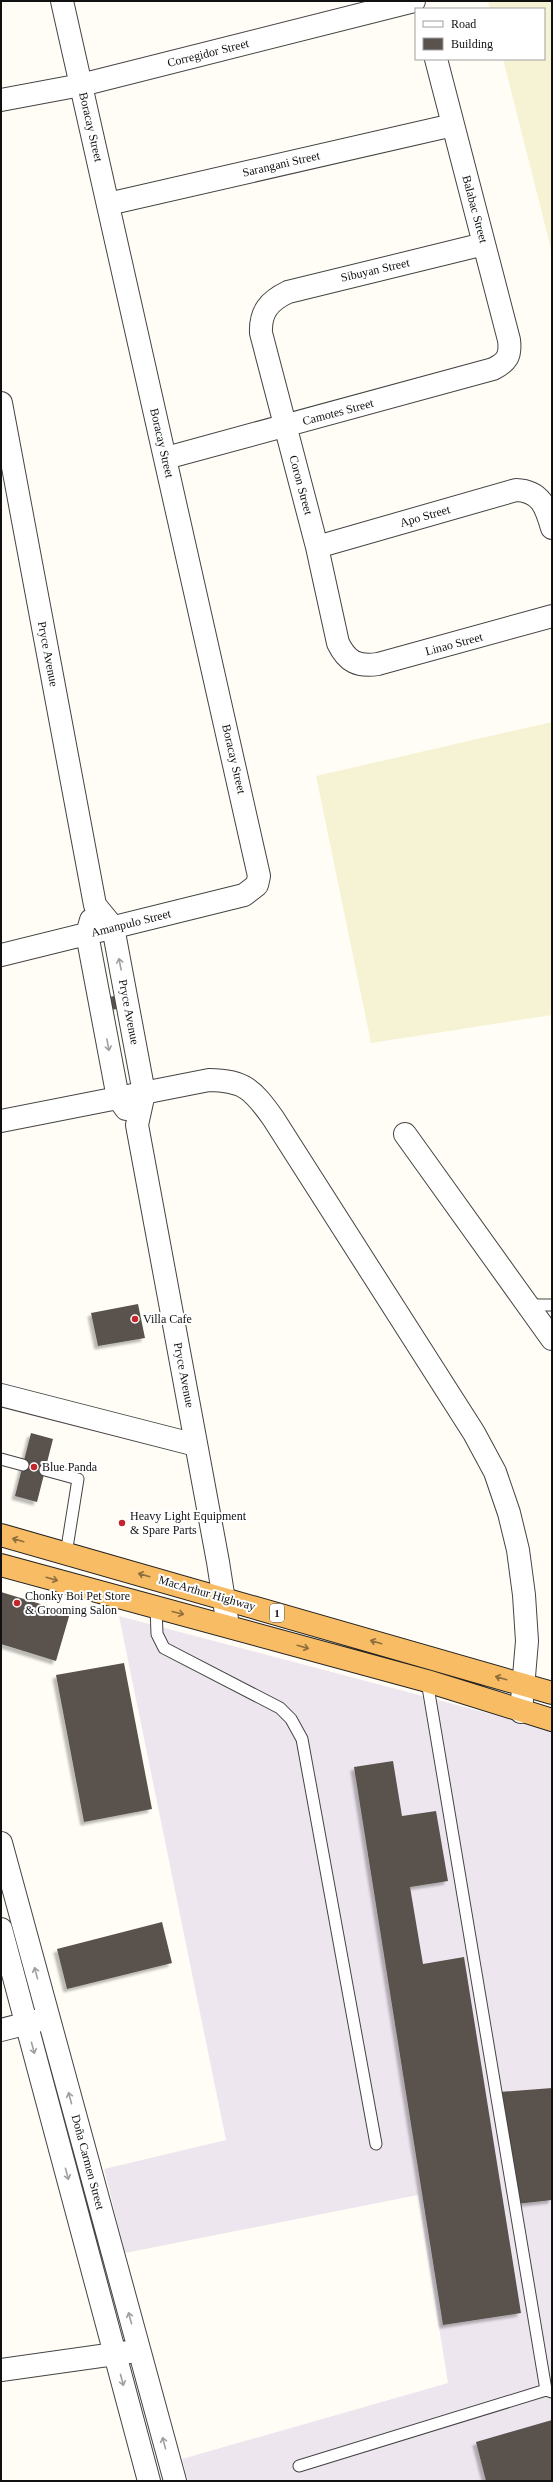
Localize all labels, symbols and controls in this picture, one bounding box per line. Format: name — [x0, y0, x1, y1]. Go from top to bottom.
legend — [415, 8, 545, 60]
text: Road — [451, 17, 476, 31]
street label: Corregidor Street — [166, 36, 251, 70]
text: Building — [451, 37, 493, 51]
street label: Boracay Street — [76, 91, 106, 164]
street label: Sarangani Street — [241, 148, 322, 180]
street label: Balabac Street — [459, 174, 491, 245]
street label: Sibuyan Street — [339, 255, 411, 285]
street label: Camotes Street — [301, 396, 376, 428]
street label: Boracay Street — [147, 407, 177, 480]
street label: Coron Street — [286, 454, 316, 517]
street label: Apo Street — [398, 502, 452, 530]
street label: Pryce Avenue — [35, 620, 61, 688]
street label: Linao Street — [424, 629, 485, 658]
street label: Boracay Street — [219, 723, 249, 796]
street label: Amanpulo Street — [90, 906, 173, 940]
one-way arrow — [116, 958, 124, 971]
street label: Pryce Avenue — [116, 978, 142, 1046]
one-way arrow — [104, 1038, 112, 1051]
place label: Villa Cafe — [143, 1312, 192, 1326]
marker: Villa Cafe — [130, 1314, 140, 1324]
street label: Pryce Avenue — [171, 1341, 197, 1409]
place label: Blue Panda — [42, 1460, 98, 1474]
marker: Blue Panda — [29, 1462, 39, 1472]
place label: Heavy Light Equipment & Spare Parts — [130, 1509, 247, 1537]
marker: Heavy Light Equipment & Spare Parts — [117, 1518, 127, 1528]
one-way arrow — [12, 1536, 25, 1543]
one-way arrow — [137, 1571, 150, 1578]
street label: MacArthur Highway — [157, 1572, 257, 1614]
one-way arrow — [45, 1576, 58, 1583]
place label: Chonky Boi Pet Store & Grooming Salon — [25, 1589, 130, 1617]
marker: Chonky Boi Pet Store & Grooming Salon — [12, 1598, 22, 1608]
road number: 1 — [270, 1604, 284, 1622]
one-way arrow — [171, 1610, 184, 1617]
one-way arrow — [370, 1638, 383, 1645]
one-way arrow — [296, 1644, 309, 1651]
one-way arrow — [495, 1674, 508, 1681]
one-way arrow — [32, 1966, 39, 1979]
one-way arrow — [30, 2041, 37, 2054]
one-way arrow — [66, 2092, 73, 2105]
street label: Doña Carmen Street — [69, 2113, 108, 2212]
one-way arrow — [63, 2167, 71, 2180]
one-way arrow — [126, 2312, 133, 2325]
one-way arrow — [119, 2374, 126, 2387]
one-way arrow — [160, 2437, 168, 2450]

